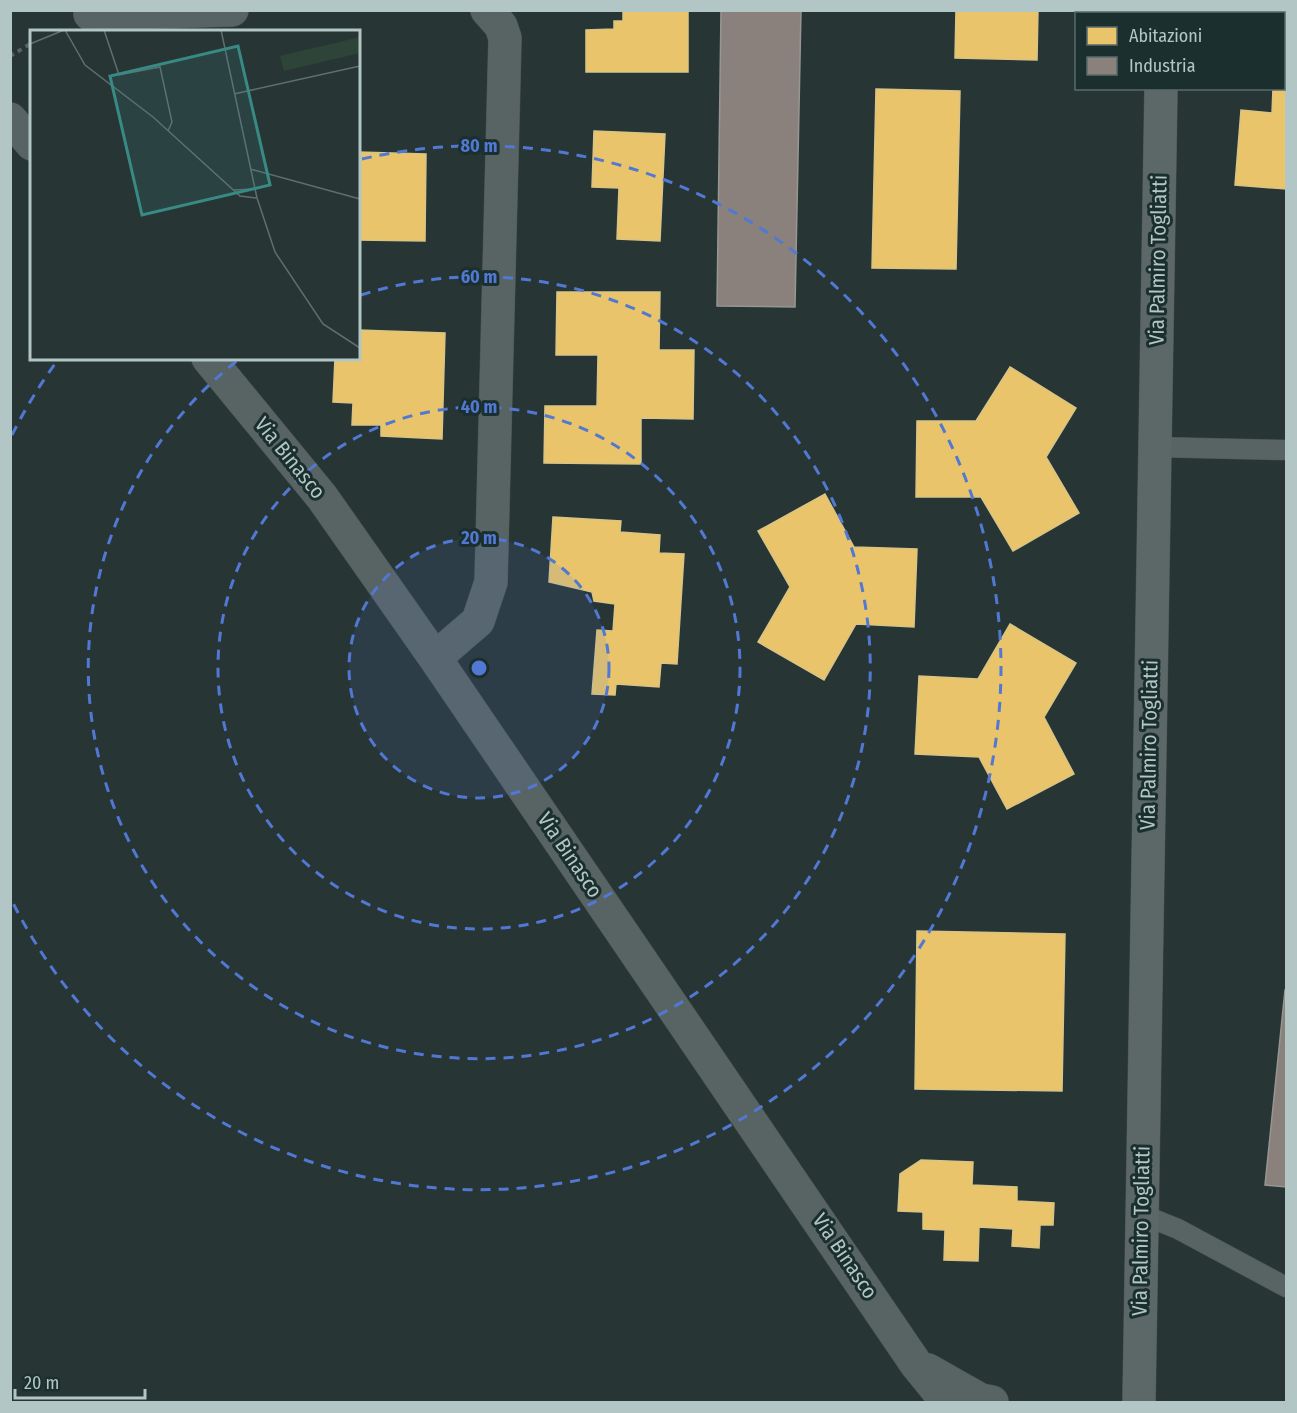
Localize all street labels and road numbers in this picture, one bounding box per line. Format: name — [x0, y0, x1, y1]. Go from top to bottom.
street label: Via Palmiro Togliatti — [1144, 175, 1172, 345]
street label: Via Binasco — [249, 412, 331, 504]
street label: Via Palmiro Togliatti — [1135, 660, 1163, 830]
street label: Via Binasco — [532, 807, 608, 903]
street label: Via Palmiro Togliatti — [1127, 1146, 1155, 1316]
street label: Via Binasco — [807, 1208, 883, 1304]

